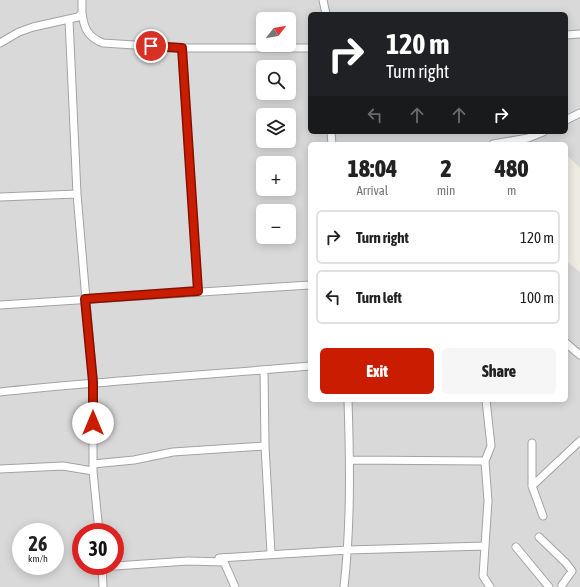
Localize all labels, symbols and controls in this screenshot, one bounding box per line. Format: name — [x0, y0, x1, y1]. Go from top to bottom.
north arrow — [256, 12, 296, 52]
map controls — [256, 12, 296, 244]
icon: right — [320, 28, 372, 80]
text: 120 m — [386, 28, 449, 60]
pin — [134, 29, 168, 63]
icon: arrive — [140, 35, 162, 57]
button: search — [256, 60, 296, 100]
text: Turn right — [386, 61, 449, 82]
icon: left — [364, 104, 386, 126]
icon: ahead — [406, 104, 428, 126]
icon: ahead — [448, 104, 470, 126]
icon: right — [490, 104, 512, 126]
button: layers — [256, 108, 296, 148]
text: 18:04 — [347, 155, 397, 182]
text: 2 — [440, 155, 452, 182]
text: 480 — [495, 155, 529, 182]
button: + — [256, 156, 296, 196]
text: Arrival — [356, 183, 388, 198]
text: min — [437, 183, 455, 198]
text: m — [507, 183, 516, 198]
button: − — [256, 204, 296, 244]
icon: right — [322, 226, 344, 248]
text: Turn right — [356, 229, 409, 246]
text: 120 m — [520, 229, 554, 246]
icon: left — [322, 286, 344, 308]
text: Turn left — [356, 289, 402, 306]
text: 100 m — [520, 289, 554, 306]
button: Exit — [320, 348, 434, 394]
button: Share — [442, 348, 556, 394]
position arrow — [72, 402, 114, 444]
speed limit sign: 30 — [72, 523, 124, 575]
text: 26 — [29, 532, 47, 555]
text: km/h — [28, 553, 48, 564]

